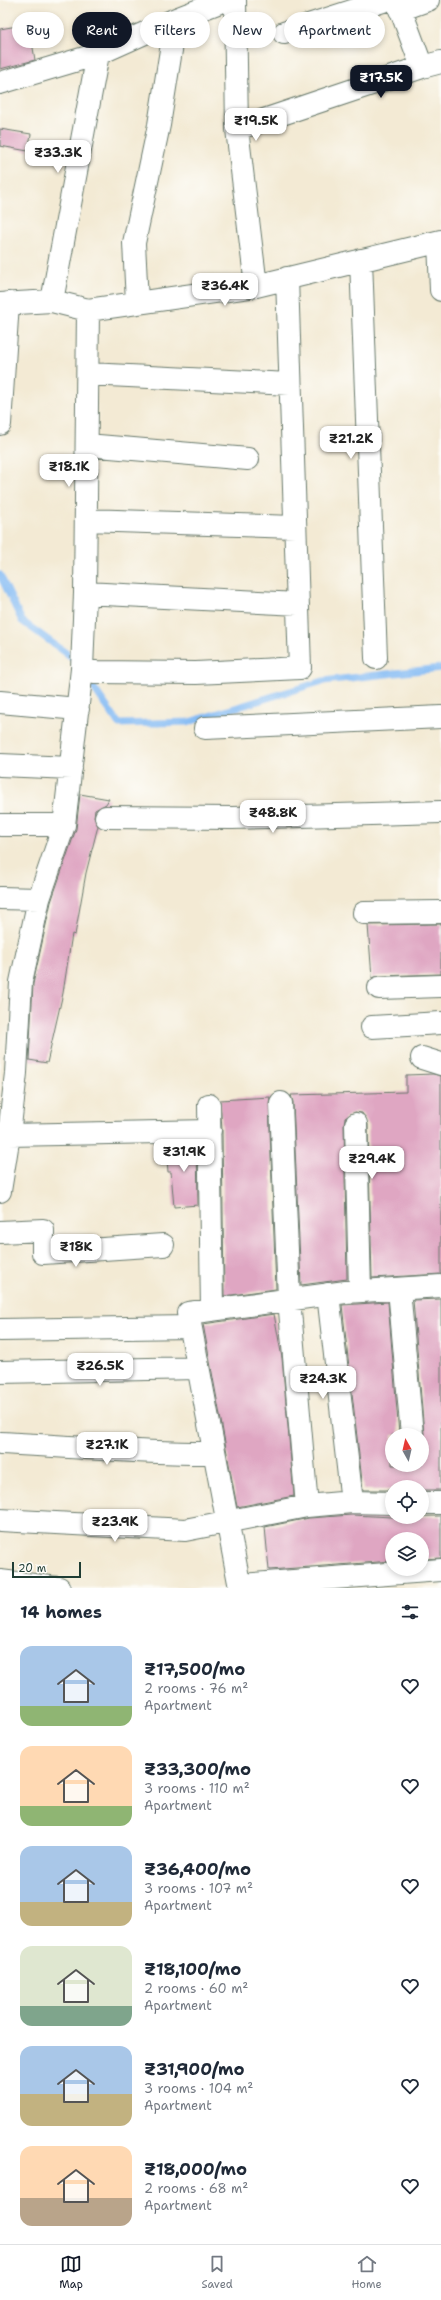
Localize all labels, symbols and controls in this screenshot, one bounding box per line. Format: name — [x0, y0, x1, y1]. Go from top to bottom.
chip: Buy — [12, 12, 64, 48]
chip: Rent — [72, 12, 132, 48]
chip: Filters — [140, 12, 210, 48]
chip: New — [218, 12, 276, 48]
chip: Apartment — [284, 12, 385, 48]
pin: ₹17.5K — [348, 65, 414, 99]
text: ₹17.5K — [359, 69, 403, 86]
pin: ₹19.5K — [223, 108, 289, 142]
text: ₹19.5K — [234, 112, 278, 129]
pin: ₹33.3K — [25, 140, 91, 174]
text: ₹33.3K — [34, 144, 82, 161]
pin: ₹36.4K — [192, 273, 258, 307]
text: ₹36.4K — [201, 277, 249, 294]
pin: ₹21.2K — [318, 426, 384, 460]
text: ₹21.2K — [329, 430, 373, 447]
pin: ₹18.1K — [36, 454, 102, 488]
text: ₹18.1K — [49, 458, 89, 475]
pin: ₹48.8K — [240, 800, 306, 834]
text: ₹48.8K — [249, 804, 297, 821]
pin: ₹31.9K — [151, 1139, 217, 1173]
text: ₹31.9K — [162, 1143, 206, 1160]
pin: ₹29.4K — [339, 1146, 405, 1180]
text: ₹29.4K — [348, 1150, 396, 1167]
pin: ₹18K — [52, 1234, 100, 1268]
text: ₹18K — [60, 1238, 92, 1255]
pin: ₹26.5K — [67, 1353, 133, 1387]
text: ₹26.5K — [76, 1357, 124, 1374]
pin: ₹24.3K — [290, 1366, 356, 1400]
text: ₹24.3K — [299, 1370, 347, 1387]
north arrow — [385, 1428, 429, 1472]
map controls — [385, 1428, 429, 1576]
pin: ₹27.1K — [74, 1432, 140, 1466]
text: ₹27.1K — [86, 1436, 128, 1453]
button: locate — [385, 1480, 429, 1524]
pin: ₹23.9K — [82, 1509, 148, 1543]
text: ₹23.9K — [92, 1513, 138, 1530]
button: layers — [385, 1532, 429, 1576]
scale bar — [12, 1560, 81, 1579]
text: 20 m — [18, 1561, 46, 1576]
text: 14 homes — [20, 1601, 102, 1623]
icon: filters — [399, 1601, 421, 1623]
text: ₹17,500/mo — [144, 1658, 245, 1680]
icon: home — [52, 1662, 100, 1710]
icon: heart — [399, 1675, 421, 1697]
text: 2 rooms · 76 m² — [144, 1680, 248, 1697]
text: Apartment — [144, 1697, 212, 1714]
text: ₹33,300/mo — [144, 1758, 251, 1780]
icon: home — [52, 1762, 100, 1810]
icon: heart — [399, 1775, 421, 1797]
text: 3 rooms · 110 m² — [144, 1780, 250, 1797]
text: Apartment — [144, 1797, 212, 1814]
text: ₹36,400/mo — [144, 1858, 251, 1880]
icon: home — [52, 1862, 100, 1910]
icon: heart — [399, 1875, 421, 1897]
text: 3 rooms · 107 m² — [144, 1880, 253, 1897]
text: Apartment — [144, 1897, 212, 1914]
text: ₹18,100/mo — [144, 1958, 241, 1980]
icon: home — [52, 1962, 100, 2010]
icon: heart — [399, 1975, 421, 1997]
text: 2 rooms · 60 m² — [144, 1980, 248, 1997]
text: Apartment — [144, 1997, 212, 2014]
text: ₹31,900/mo — [144, 2058, 244, 2080]
icon: home — [52, 2062, 100, 2110]
icon: heart — [399, 2075, 421, 2097]
text: 3 rooms · 104 m² — [144, 2080, 253, 2097]
text: Apartment — [144, 2097, 212, 2114]
text: ₹18,000/mo — [144, 2158, 247, 2180]
icon: home — [52, 2162, 100, 2210]
icon: heart — [399, 2175, 421, 2197]
text: 2 rooms · 68 m² — [144, 2180, 248, 2197]
text: Apartment — [144, 2197, 212, 2214]
tab: Map — [59, 2253, 83, 2292]
tab: Saved — [202, 2253, 233, 2292]
tab: Home — [351, 2253, 382, 2292]

